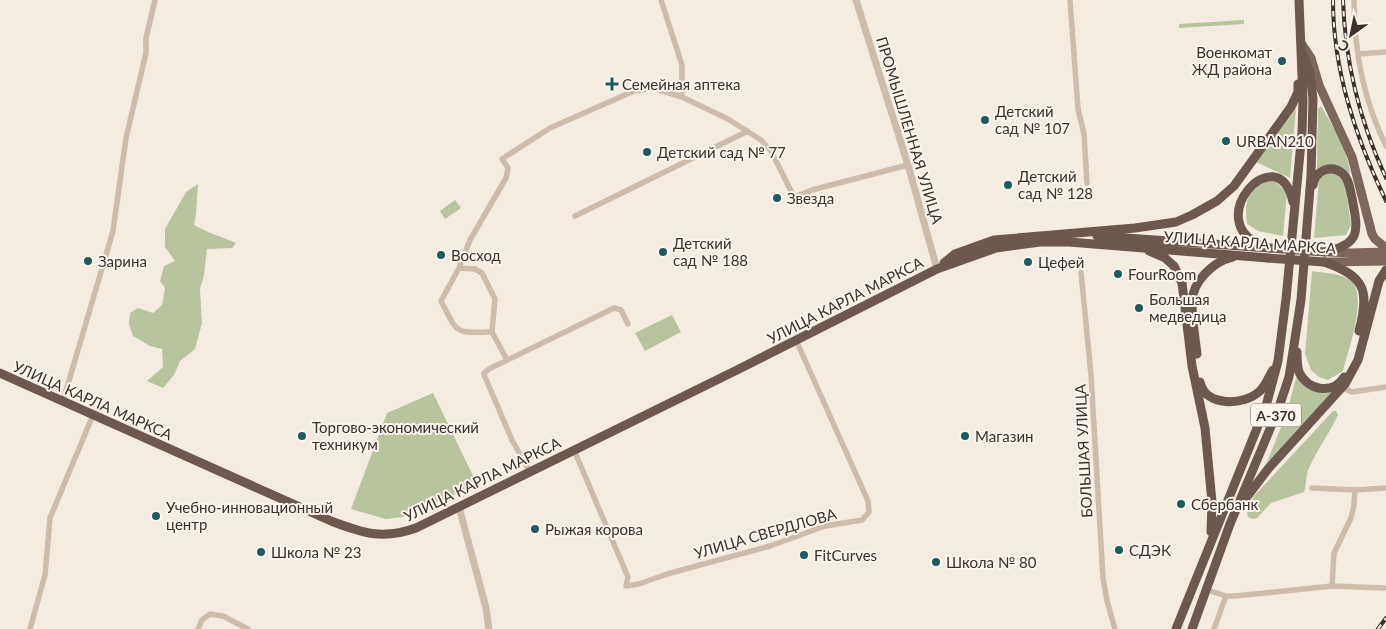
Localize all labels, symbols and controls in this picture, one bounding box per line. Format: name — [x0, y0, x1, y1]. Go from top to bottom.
north arrow — [1326, 10, 1376, 60]
street label: ПРОМЫШЛЕННАЯ УЛИЦА — [873, 34, 947, 227]
text: С — [1335, 36, 1352, 56]
place label: Военкомат ЖД района — [1192, 43, 1272, 78]
marker: Военкомат ЖД района — [1276, 55, 1288, 67]
place label: Семейная аптека — [622, 75, 740, 93]
marker: Семейная аптека — [606, 78, 618, 90]
place label: Детский сад № 107 — [995, 102, 1070, 137]
marker: Детский сад № 107 — [979, 114, 991, 126]
place label: URBAN210 — [1236, 132, 1314, 150]
marker: URBAN210 — [1220, 135, 1232, 147]
place label: Детский сад № 77 — [657, 143, 786, 161]
marker: Детский сад № 77 — [641, 146, 653, 158]
place label: Детский сад № 128 — [1018, 167, 1093, 202]
marker: Детский сад № 128 — [1002, 179, 1014, 191]
place label: Звезда — [787, 189, 834, 207]
marker: Звезда — [771, 192, 783, 204]
street label: УЛИЦА КАРЛА МАРКСА — [1163, 227, 1338, 257]
place label: Детский сад № 188 — [673, 234, 748, 269]
place label: Восход — [451, 246, 501, 264]
marker: Детский сад № 188 — [657, 246, 669, 258]
marker: Восход — [435, 249, 447, 261]
place label: Зарина — [98, 252, 147, 270]
street label: УЛИЦА КАРЛА МАРКСА — [764, 252, 927, 347]
place label: Цефей — [1038, 253, 1084, 271]
marker: Зарина — [82, 255, 94, 267]
marker: Цефей — [1022, 256, 1034, 268]
place label: FourRoom — [1128, 265, 1196, 283]
marker: FourRoom — [1112, 268, 1124, 280]
place label: Большая медведица — [1149, 290, 1226, 325]
marker: Большая медведица — [1133, 302, 1145, 314]
street label: УЛИЦА КАРЛА МАРКСА — [11, 357, 176, 444]
street label: БОЛЬШАЯ УЛИЦА — [1070, 383, 1095, 518]
road number: А-370 — [1251, 404, 1301, 426]
place label: Торгово-экономический техникум — [312, 418, 479, 453]
place label: Магазин — [975, 427, 1034, 445]
marker: Торгово-экономический техникум — [296, 430, 308, 442]
marker: Магазин — [959, 430, 971, 442]
street label: УЛИЦА КАРЛА МАРКСА — [401, 433, 564, 525]
place label: Сбербанк — [1191, 495, 1259, 513]
place label: Учебно-инновационный центр — [166, 498, 333, 533]
marker: Сбербанк — [1175, 498, 1187, 510]
street label: УЛИЦА СВЕРДЛОВА — [692, 504, 839, 562]
marker: Учебно-инновационный центр — [150, 510, 162, 522]
place label: Рыжая корова — [545, 520, 643, 538]
marker: Рыжая корова — [529, 523, 541, 535]
place label: СДЭК — [1129, 541, 1171, 559]
place label: Школа № 23 — [271, 543, 361, 561]
marker: СДЭК — [1113, 544, 1125, 556]
marker: Школа № 23 — [255, 546, 267, 558]
place label: FitCurves — [814, 546, 877, 564]
marker: FitCurves — [798, 549, 810, 561]
place label: Школа № 80 — [946, 553, 1037, 571]
marker: Школа № 80 — [930, 556, 942, 568]

